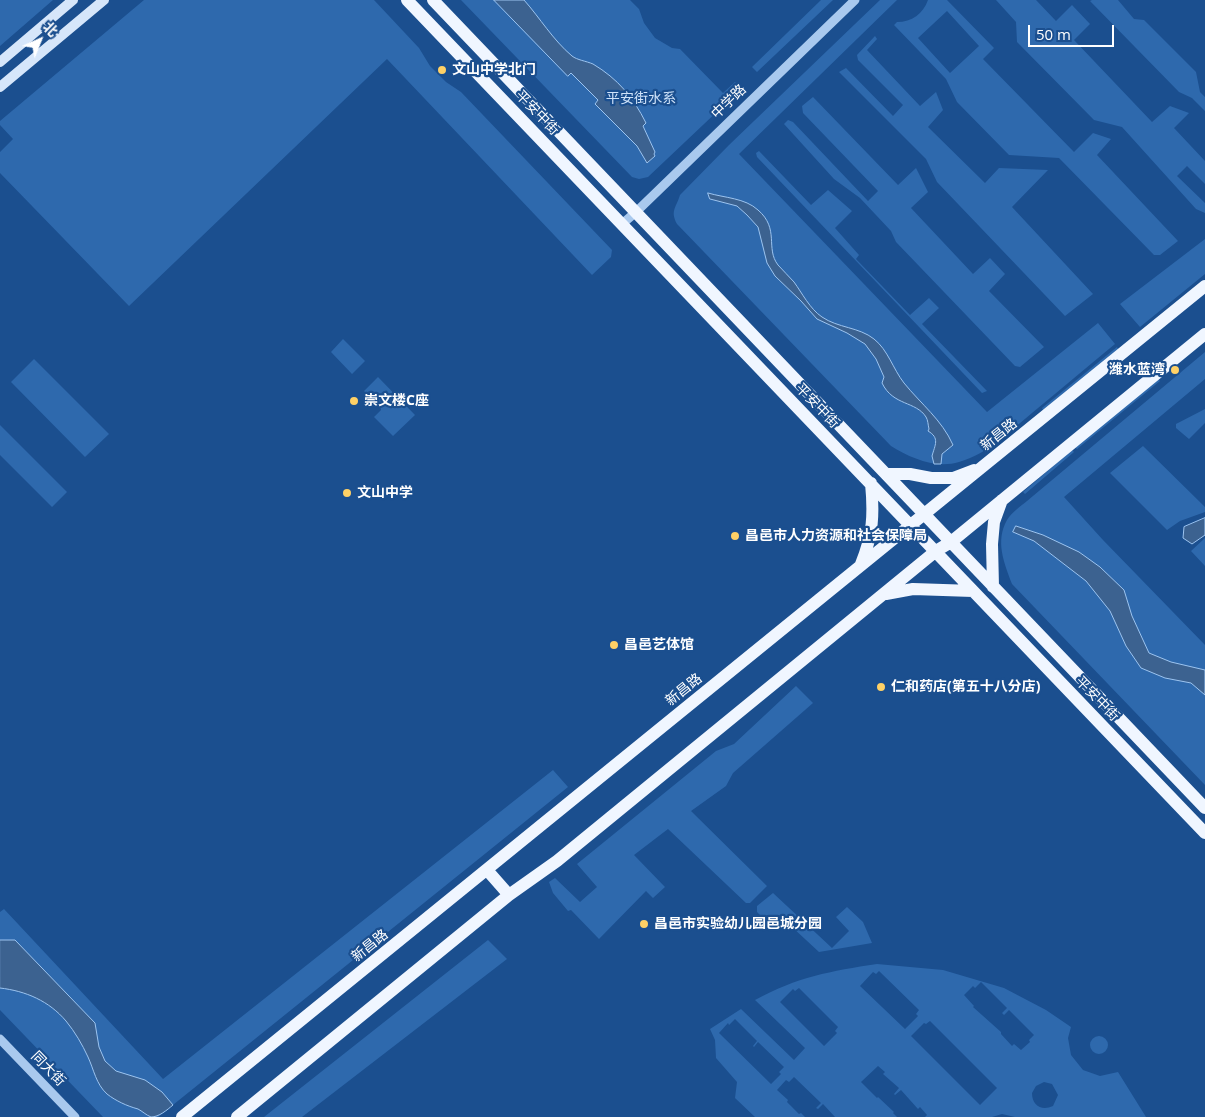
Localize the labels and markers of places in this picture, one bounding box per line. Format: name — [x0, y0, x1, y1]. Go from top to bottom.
place label: 文山中学北门 — [452, 62, 536, 78]
marker: 文山中学北门 — [436, 64, 448, 76]
place label: 潍水蓝湾 — [1109, 362, 1165, 378]
marker: 潍水蓝湾 — [1169, 364, 1181, 376]
place label: 崇文楼C座 — [364, 393, 429, 409]
marker: 崇文楼C座 — [348, 395, 360, 407]
place label: 文山中学 — [357, 485, 413, 501]
marker: 文山中学 — [341, 487, 353, 499]
place label: 昌邑市人力资源和社会保障局 — [745, 528, 927, 544]
marker: 昌邑市人力资源和社会保障局 — [729, 530, 741, 542]
place label: 昌邑艺体馆 — [624, 637, 694, 653]
marker: 昌邑艺体馆 — [608, 639, 620, 651]
place label: 仁和药店(第五十八分店) — [891, 679, 1040, 695]
marker: 仁和药店(第五十八分店) — [875, 681, 887, 693]
place label: 昌邑市实验幼儿园邑城分园 — [654, 916, 822, 932]
marker: 昌邑市实验幼儿园邑城分园 — [638, 918, 650, 930]

